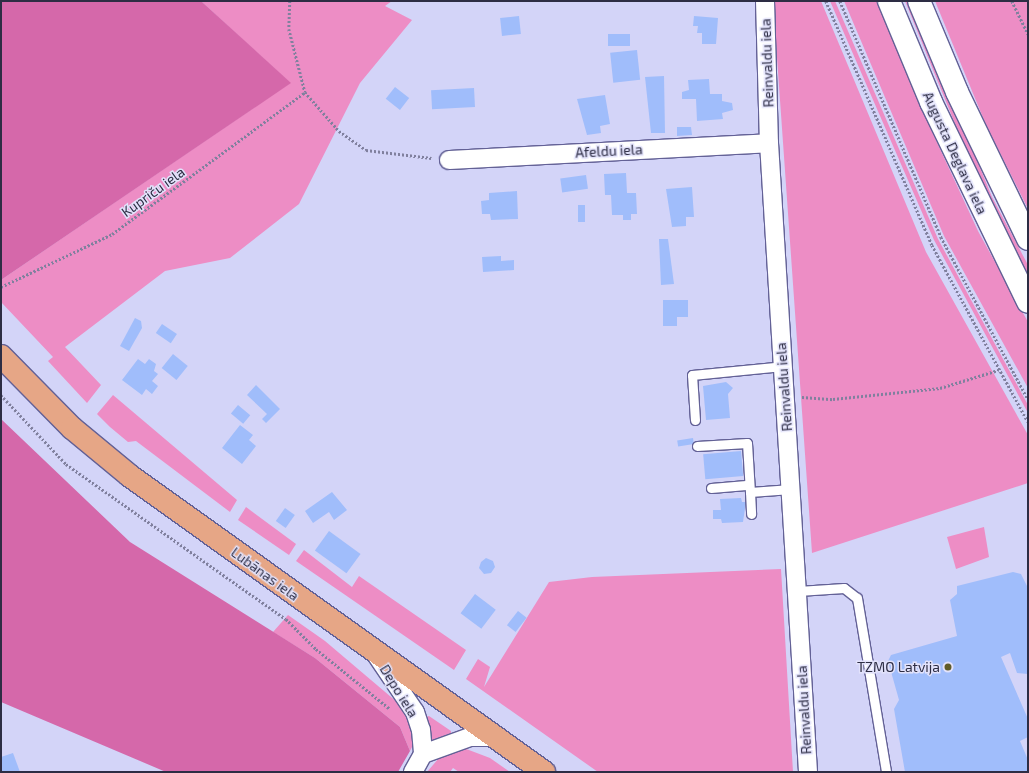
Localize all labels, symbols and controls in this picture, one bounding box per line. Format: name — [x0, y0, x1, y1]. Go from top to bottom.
street label: Reinvaldu iela — [757, 18, 777, 108]
street label: Augusta Deglava iela — [919, 89, 991, 217]
street label: Afeldu iela — [575, 141, 643, 161]
street label: Kupriču iela — [118, 163, 188, 221]
street label: Reinvaldu iela — [773, 342, 795, 432]
street label: Lubānas iela — [228, 544, 302, 604]
place label: TZMO Latvija — [857, 659, 940, 675]
street label: Depo iela — [376, 662, 422, 720]
marker: TZMO Latvija — [943, 662, 953, 672]
street label: Reinvaldu iela — [793, 665, 815, 755]

